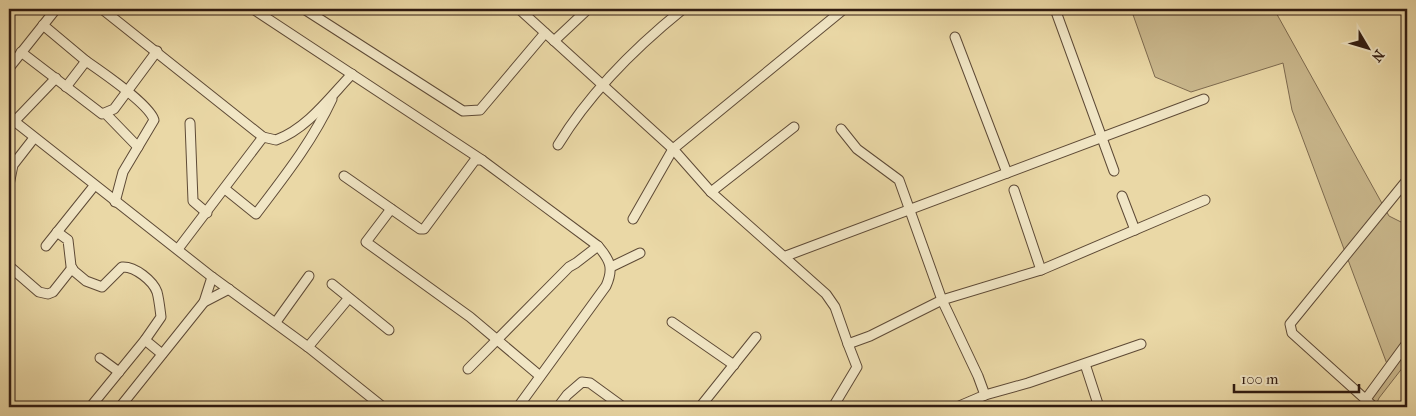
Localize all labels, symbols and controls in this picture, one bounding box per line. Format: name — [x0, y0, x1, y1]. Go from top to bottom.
north arrow — [1344, 22, 1394, 72]
text: N — [1368, 46, 1388, 65]
scale bar — [1234, 361, 1358, 393]
text: 100 m — [1241, 370, 1279, 388]

